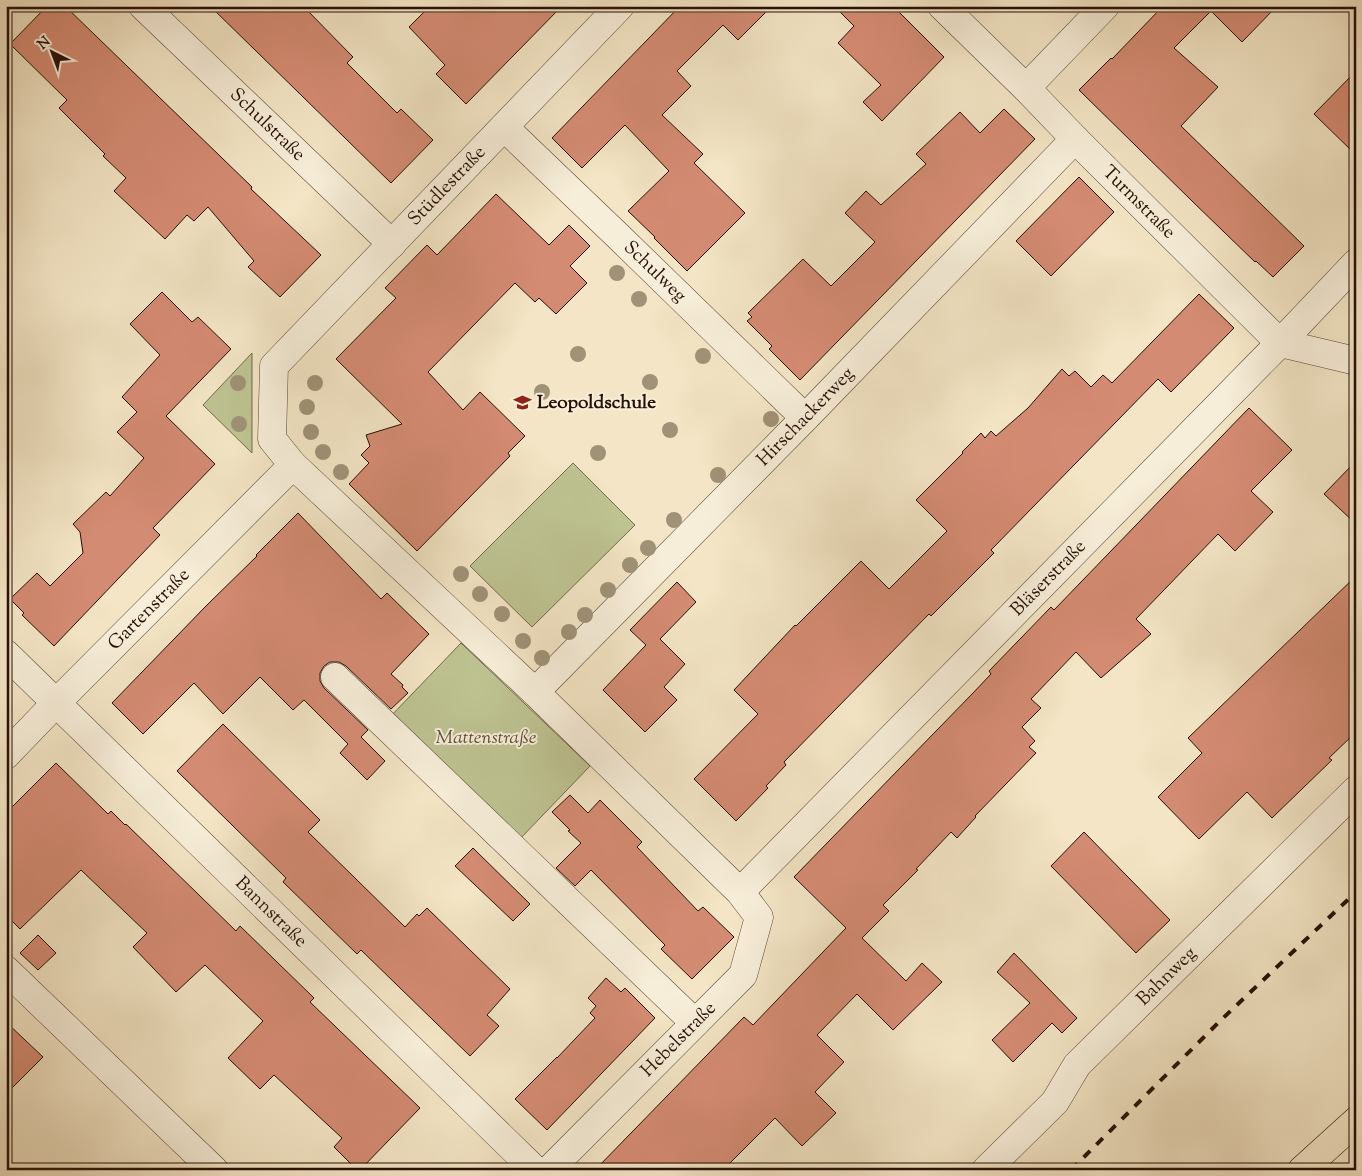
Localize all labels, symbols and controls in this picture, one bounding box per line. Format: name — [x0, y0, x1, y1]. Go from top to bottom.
north arrow — [28, 28, 78, 78]
text: N — [34, 33, 55, 55]
street label: Schulstraße — [223, 82, 311, 168]
street label: Stüdlestraße — [402, 140, 492, 232]
street label: Turmstraße — [1096, 160, 1182, 245]
street label: Schulweg — [617, 235, 692, 309]
street label: Hirschackerweg — [751, 361, 861, 473]
place label: Leopoldschule — [537, 390, 656, 417]
school or university icon: Leopoldschule — [513, 393, 533, 413]
street label: Bläserstraße — [1004, 534, 1093, 623]
street label: Gartenstraße — [102, 562, 196, 657]
park label: Mattenstraße — [436, 725, 537, 752]
street label: Bannstraße — [229, 871, 313, 954]
street label: Bahnweg — [1131, 941, 1203, 1012]
street label: Hebelstraße — [635, 996, 723, 1083]

